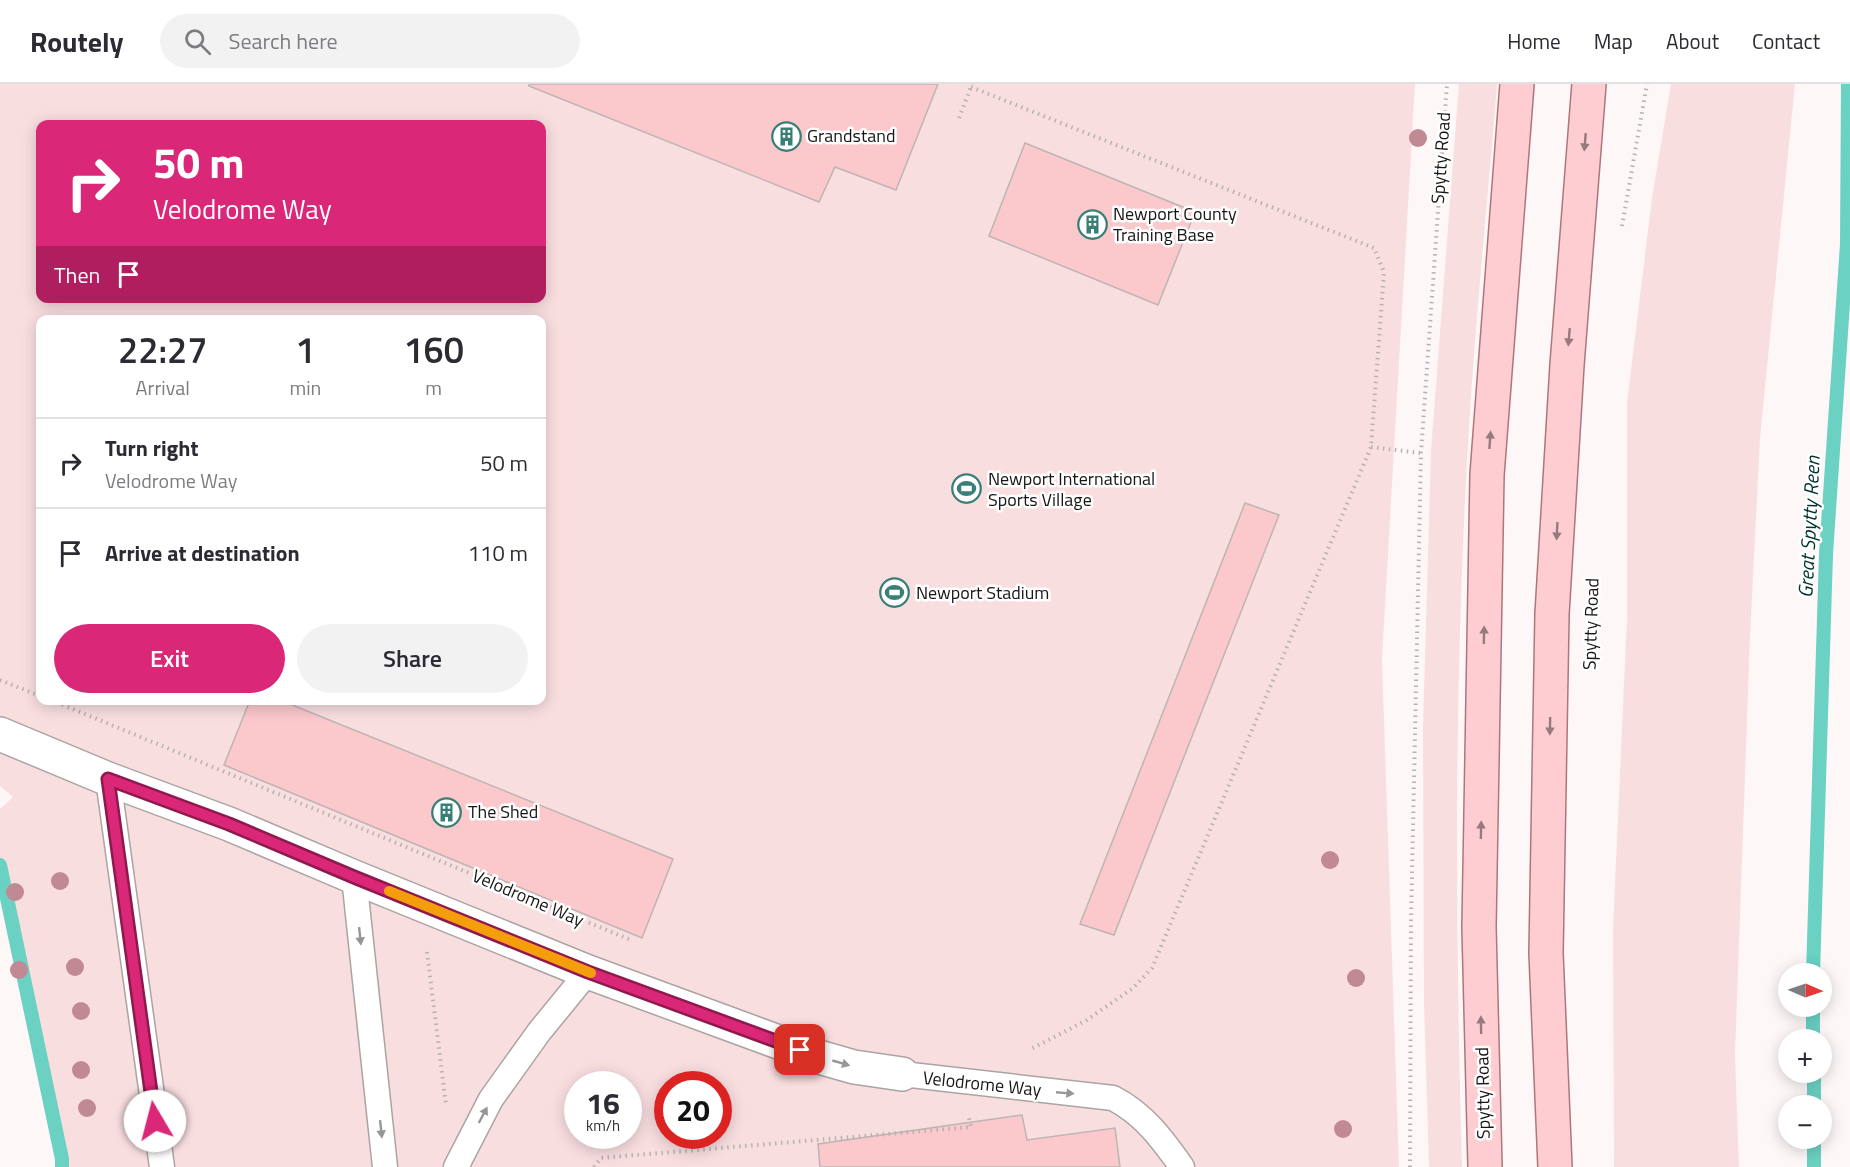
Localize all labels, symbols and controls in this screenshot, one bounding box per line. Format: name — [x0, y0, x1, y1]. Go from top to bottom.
search box — [160, 14, 580, 68]
text: Routely — [30, 20, 124, 63]
text: Search here — [229, 24, 338, 58]
icon: search — [181, 25, 214, 58]
text: Home — [1507, 25, 1561, 57]
text: Map — [1594, 25, 1633, 57]
text: About — [1666, 25, 1719, 57]
text: Contact — [1752, 25, 1820, 57]
street label: Spytty Road — [1424, 111, 1457, 205]
building icon: Grandstand — [770, 120, 802, 152]
place label: Grandstand — [807, 122, 895, 149]
text: 50 m — [153, 130, 245, 194]
one-way arrow — [1580, 133, 1589, 152]
icon: right — [54, 144, 132, 222]
text: Velodrome Way — [153, 188, 332, 229]
place label: Newport County Training Base — [1113, 200, 1237, 248]
building icon: Newport County Training Base — [1076, 208, 1108, 240]
text: Then — [54, 258, 100, 292]
icon: arrive — [112, 258, 145, 291]
text: 22:27 — [118, 322, 207, 377]
text: 1 — [295, 322, 315, 377]
text: 160 — [403, 322, 464, 377]
one-way arrow — [1564, 327, 1574, 346]
text: Arrival — [136, 372, 190, 403]
text: min — [289, 372, 321, 403]
text: m — [425, 372, 442, 403]
one-way arrow — [1485, 430, 1495, 449]
text: Turn right — [105, 431, 199, 465]
text: 50 m — [480, 446, 528, 480]
icon: right — [54, 447, 87, 480]
water label: Great Spytty Reen — [1789, 454, 1828, 599]
text: Velodrome Way — [105, 465, 237, 496]
place label: Newport International Sports Village — [988, 465, 1155, 513]
sports icon: Newport International Sports Village — [951, 473, 983, 505]
one-way arrow — [1552, 522, 1562, 541]
text: Arrive at destination — [105, 536, 300, 570]
text: 110 m — [468, 536, 528, 570]
icon: arrive — [54, 537, 87, 570]
sports icon: Newport Stadium — [879, 577, 911, 609]
street label: Spytty Road — [1575, 578, 1606, 670]
place label: Newport Stadium — [916, 579, 1049, 606]
button: Exit — [54, 624, 285, 693]
button: Share — [297, 624, 528, 693]
one-way arrow — [1480, 625, 1489, 644]
one-way arrow — [1545, 717, 1555, 736]
building icon: The Shed — [431, 796, 463, 828]
place label: The Shed — [468, 798, 538, 825]
one-way arrow — [1476, 820, 1486, 839]
street label: Velodrome Way — [468, 862, 589, 933]
one-way arrow — [355, 926, 365, 945]
north arrow — [1778, 963, 1832, 1017]
map controls — [1778, 963, 1832, 1149]
one-way arrow — [1477, 1015, 1486, 1034]
pin — [774, 1024, 825, 1075]
button: + — [1778, 1029, 1832, 1083]
icon: arrive — [783, 1033, 816, 1066]
street label: Spytty Road — [1468, 1047, 1497, 1139]
one-way arrow — [832, 1059, 850, 1068]
street label: Velodrome Way — [921, 1064, 1043, 1103]
speed limit sign: 20 — [654, 1071, 732, 1149]
text: 16 — [586, 1080, 620, 1126]
one-way arrow — [1055, 1088, 1074, 1098]
position arrow — [123, 1089, 187, 1153]
button: − — [1778, 1095, 1832, 1149]
one-way arrow — [478, 1106, 488, 1123]
text: km/h — [586, 1114, 620, 1137]
one-way arrow — [376, 1120, 386, 1139]

